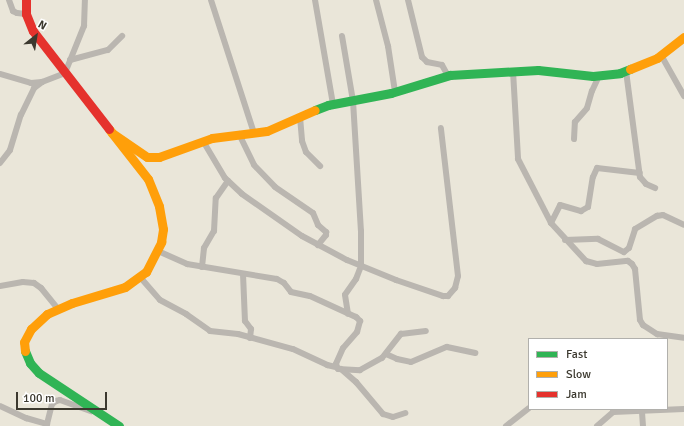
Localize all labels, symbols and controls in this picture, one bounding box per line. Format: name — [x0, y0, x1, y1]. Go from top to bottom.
north arrow — [16, 16, 56, 56]
text: N — [36, 18, 49, 33]
legend — [528, 338, 668, 410]
text: Fast — [566, 347, 587, 362]
text: Slow — [566, 367, 591, 382]
scale bar — [18, 384, 109, 410]
text: Jam — [566, 387, 587, 402]
text: 100 m — [23, 391, 55, 406]

